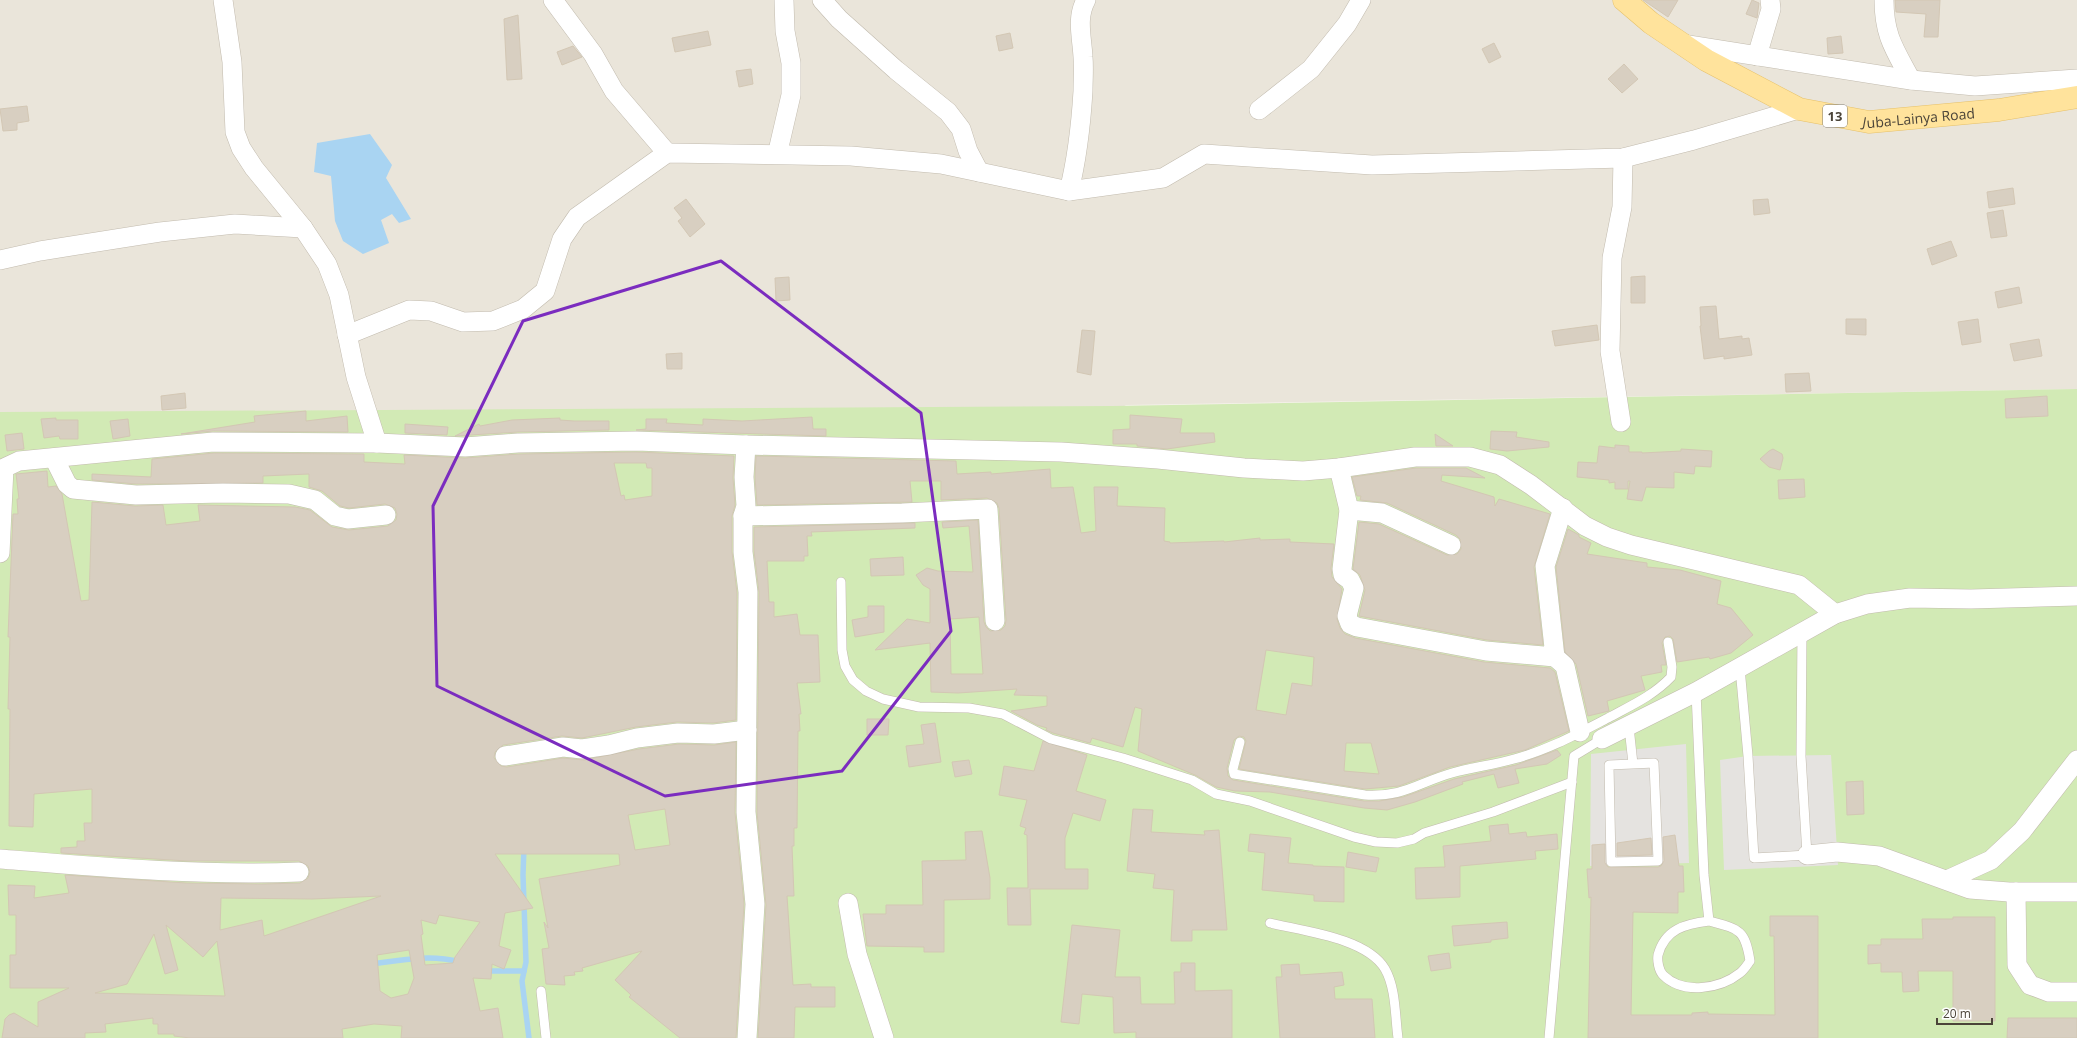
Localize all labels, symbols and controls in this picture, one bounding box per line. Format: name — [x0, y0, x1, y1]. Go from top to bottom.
street label: Juba-Lainya Road — [1859, 103, 1976, 132]
road number: 13 — [1823, 105, 1847, 127]
scale bar — [1937, 1000, 1992, 1026]
text: 20 m — [1943, 1005, 1971, 1022]

